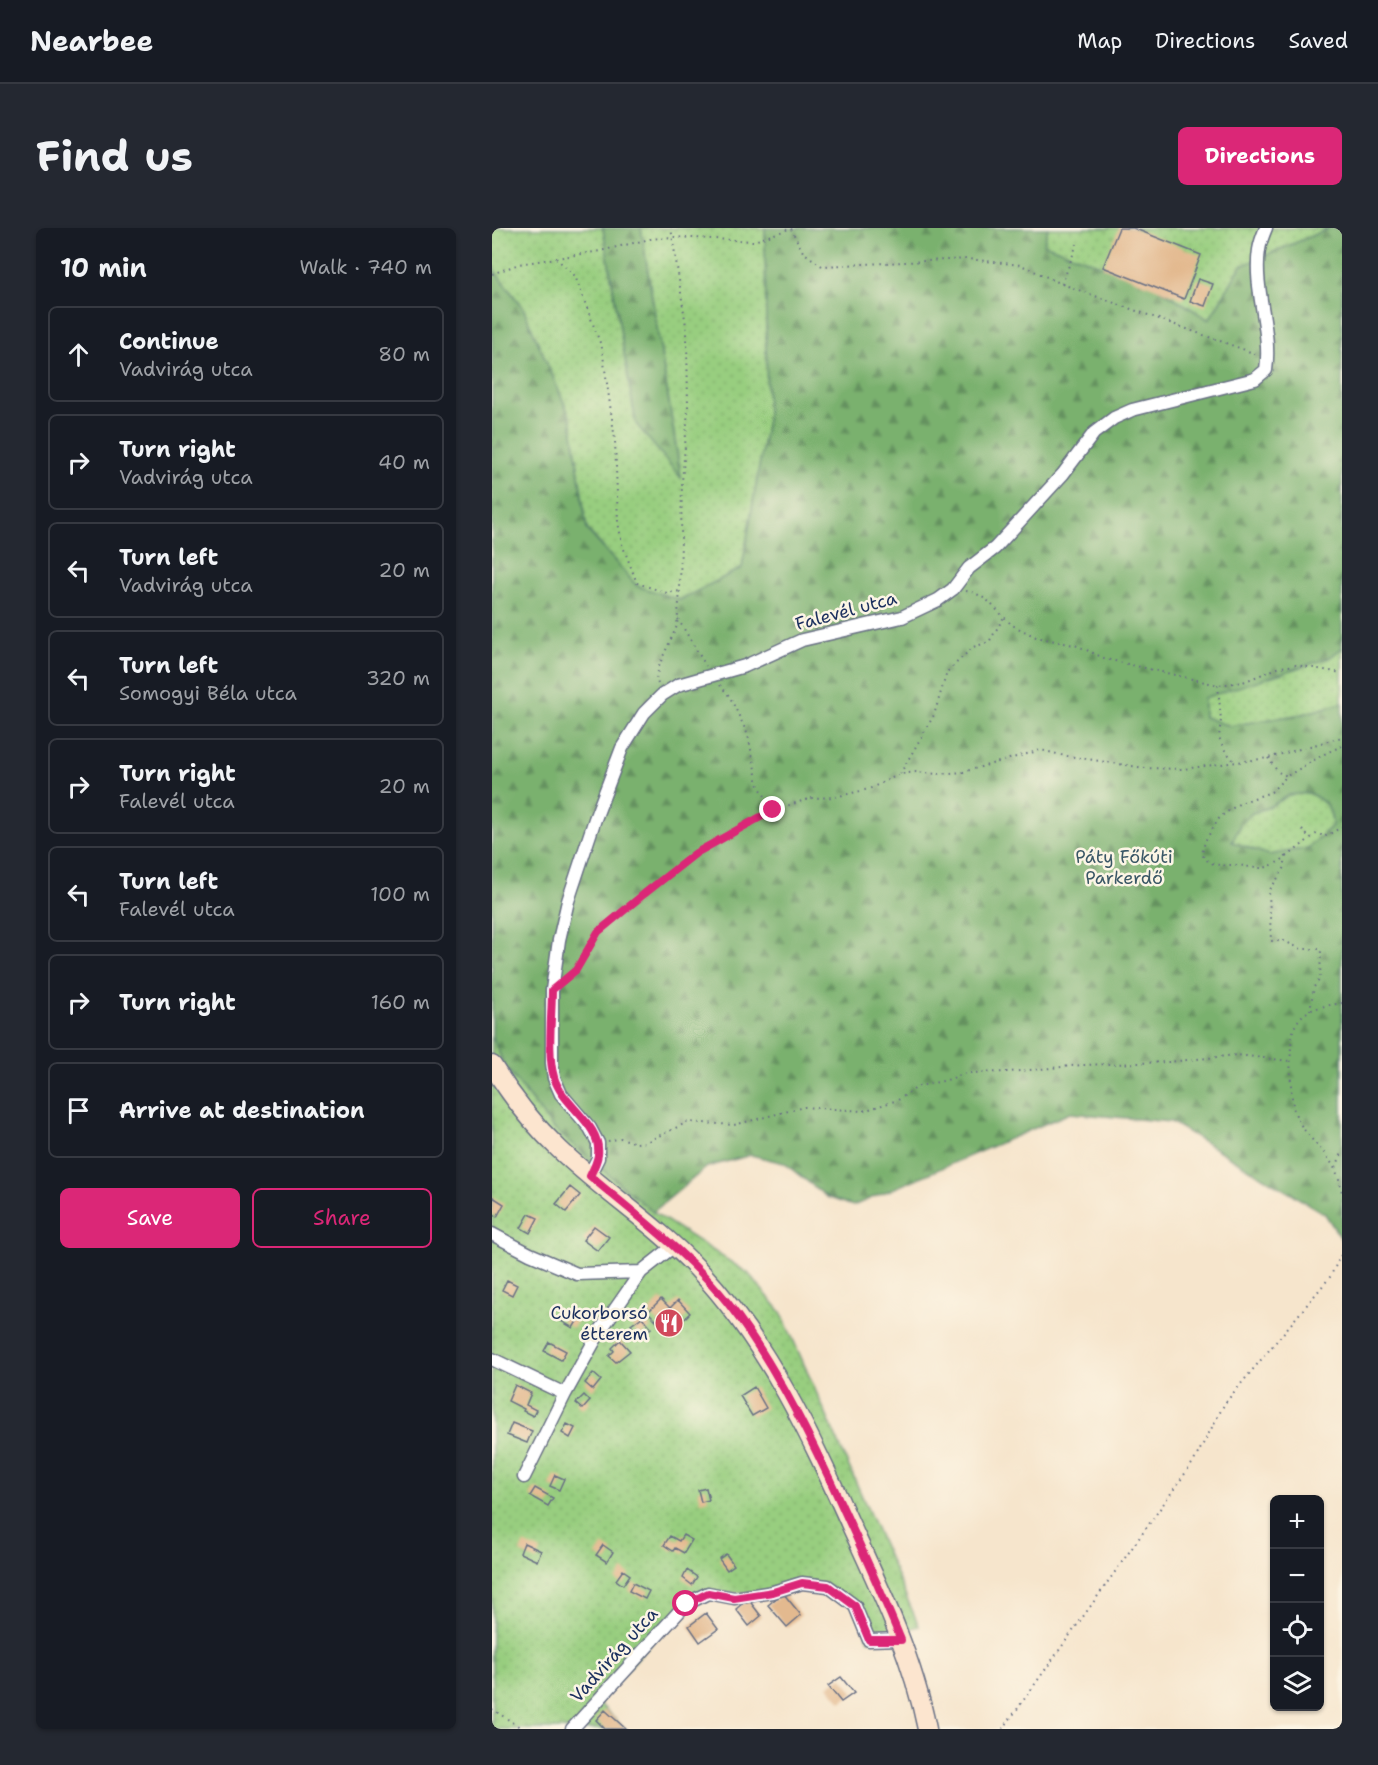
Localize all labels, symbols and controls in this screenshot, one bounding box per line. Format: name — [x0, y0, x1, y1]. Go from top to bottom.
text: Nearbee — [30, 22, 153, 60]
text: Map — [1077, 27, 1122, 55]
text: Directions — [1155, 27, 1255, 55]
text: Saved — [1288, 27, 1348, 55]
button: Directions — [1178, 127, 1342, 185]
text: Find us — [36, 128, 193, 184]
text: 10 min — [60, 250, 147, 285]
text: Walk · 740 m — [299, 254, 432, 280]
text: Continue — [119, 327, 219, 356]
icon: ahead — [62, 338, 95, 371]
text: 80 m — [378, 341, 430, 367]
text: Vadvirág utca — [119, 356, 253, 382]
text: Turn right — [119, 435, 236, 464]
icon: right — [62, 446, 95, 479]
text: 40 m — [378, 449, 430, 475]
text: Vadvirág utca — [119, 464, 253, 490]
text: Turn left — [119, 543, 218, 572]
icon: left — [62, 554, 95, 587]
text: 20 m — [379, 557, 430, 583]
text: Vadvirág utca — [119, 572, 253, 598]
street label: Falevél utca — [793, 586, 899, 636]
text: Turn left — [119, 651, 218, 680]
icon: left — [62, 662, 95, 695]
text: 320 m — [366, 665, 430, 691]
text: Somogyi Béla utca — [119, 680, 297, 706]
text: Turn right — [119, 759, 236, 788]
icon: right — [62, 770, 95, 803]
text: 20 m — [379, 773, 430, 799]
text: Falevél utca — [119, 788, 235, 814]
route end — [759, 796, 785, 822]
park label: Páty Főkúti Parkerdő — [1075, 845, 1173, 890]
text: Turn left — [119, 867, 218, 896]
icon: left — [62, 878, 95, 911]
text: 100 m — [370, 881, 430, 907]
text: Falevél utca — [119, 896, 235, 922]
icon: right — [62, 986, 95, 1019]
text: Turn right — [119, 988, 236, 1017]
text: 160 m — [371, 989, 430, 1015]
icon: arrive — [62, 1094, 95, 1127]
text: Arrive at destination — [119, 1096, 365, 1125]
button: Save — [60, 1188, 240, 1248]
button: Share — [252, 1188, 432, 1248]
place label: Cukorborsó étterem — [550, 1301, 648, 1346]
restaurant icon: Cukorborsó étterem — [653, 1307, 685, 1339]
map controls — [1270, 1495, 1324, 1711]
button: + — [1270, 1495, 1324, 1549]
button: − — [1270, 1549, 1324, 1603]
route start — [672, 1590, 698, 1616]
street label: Vadvirág utca — [565, 1602, 663, 1708]
button: locate — [1270, 1603, 1324, 1657]
button: layers — [1270, 1657, 1324, 1711]

